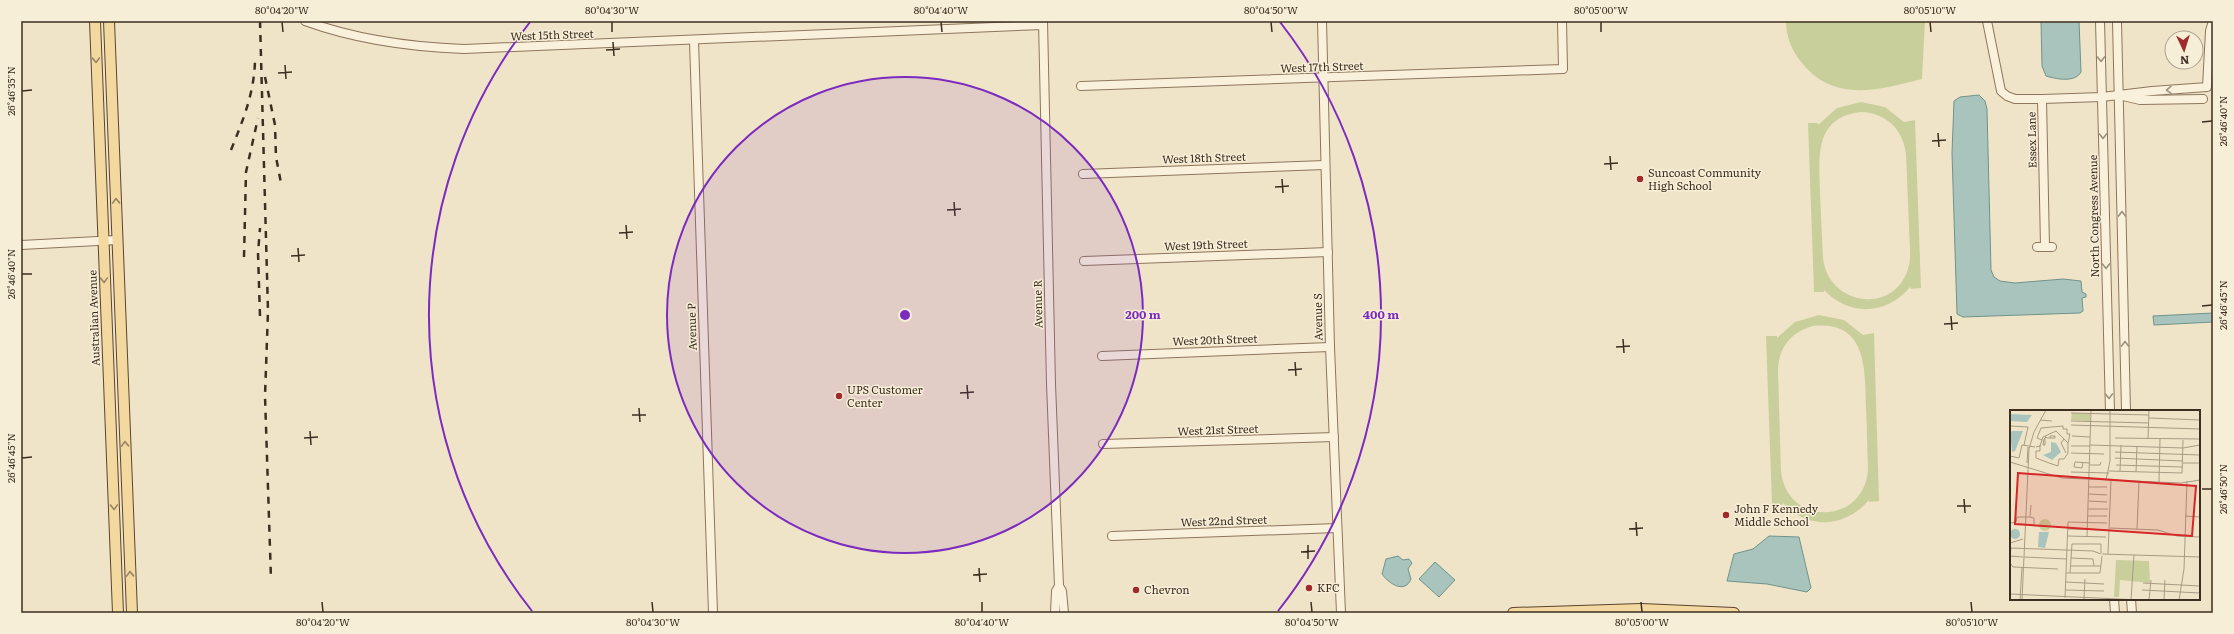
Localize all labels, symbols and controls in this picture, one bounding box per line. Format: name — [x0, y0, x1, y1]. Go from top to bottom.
text: 80°04'20"W — [255, 2, 309, 17]
text: 80°04'30"W — [585, 2, 639, 17]
text: 80°04'40"W — [914, 2, 968, 17]
text: 80°04'50"W — [1244, 2, 1298, 17]
text: 80°05'00"W — [1574, 2, 1628, 17]
text: 80°05'10"W — [1904, 2, 1956, 17]
street label: West 15th Street — [510, 25, 595, 43]
north arrow — [2164, 30, 2204, 70]
text: N — [2180, 53, 2190, 69]
one-way arrow — [2097, 56, 2105, 62]
one-way arrow — [92, 57, 100, 63]
street label: West 17th Street — [1280, 57, 1364, 75]
text: 26°46'35"N — [3, 66, 18, 116]
one-way arrow — [2166, 86, 2172, 94]
text: 26°46'40"N — [2215, 96, 2230, 146]
street label: Essex Lane — [2023, 111, 2039, 169]
one-way arrow — [2098, 133, 2107, 139]
street label: West 18th Street — [1162, 148, 1247, 166]
street label: North Congress Avenue — [2084, 154, 2102, 278]
place label: Suncoast Community High School — [1648, 164, 1762, 193]
marker: Suncoast Community High School — [1635, 174, 1645, 184]
one-way arrow — [111, 198, 120, 204]
one-way arrow — [2117, 211, 2126, 217]
street label: West 19th Street — [1164, 235, 1249, 253]
text: 26°46'40"N — [3, 249, 18, 299]
one-way arrow — [2102, 263, 2110, 269]
street label: Australian Avenue — [83, 269, 103, 366]
one-way arrow — [100, 277, 108, 283]
street label: Avenue R — [1029, 279, 1045, 329]
text: 26°46'45"N — [2215, 280, 2230, 330]
street label: Avenue S — [1309, 293, 1325, 341]
street label: Avenue P — [682, 303, 700, 351]
text: 200 m — [1125, 305, 1161, 323]
text: 400 m — [1363, 305, 1399, 323]
centre of rings — [898, 308, 912, 322]
street label: West 20th Street — [1172, 329, 1258, 348]
one-way arrow — [2120, 341, 2129, 347]
place label: UPS Customer Center — [847, 381, 924, 410]
marker: UPS Customer Center — [834, 391, 844, 401]
one-way arrow — [2105, 393, 2114, 399]
inset map — [2010, 410, 2200, 600]
street label: West 21st Street — [1177, 420, 1259, 438]
text: 26°46'45"N — [3, 433, 18, 483]
one-way arrow — [121, 441, 129, 447]
text: 26°46'50"N — [2215, 464, 2230, 514]
place label: John F Kennedy Middle School — [1734, 500, 1819, 529]
one-way arrow — [109, 504, 118, 510]
street label: West 22nd Street — [1180, 510, 1268, 530]
marker: John F Kennedy Middle School — [1721, 510, 1731, 520]
one-way arrow — [126, 571, 134, 577]
place label: KFC — [1317, 579, 1340, 595]
place label: Chevron — [1144, 581, 1190, 597]
marker: KFC — [1304, 583, 1314, 593]
marker: Chevron — [1131, 585, 1141, 595]
text: 80°04'20"W — [296, 614, 350, 629]
text: 80°04'30"W — [626, 614, 680, 629]
text: 80°04'40"W — [955, 614, 1009, 629]
text: 80°04'50"W — [1285, 614, 1339, 629]
text: 80°05'00"W — [1615, 614, 1669, 629]
text: 80°05'10"W — [1946, 614, 1998, 629]

